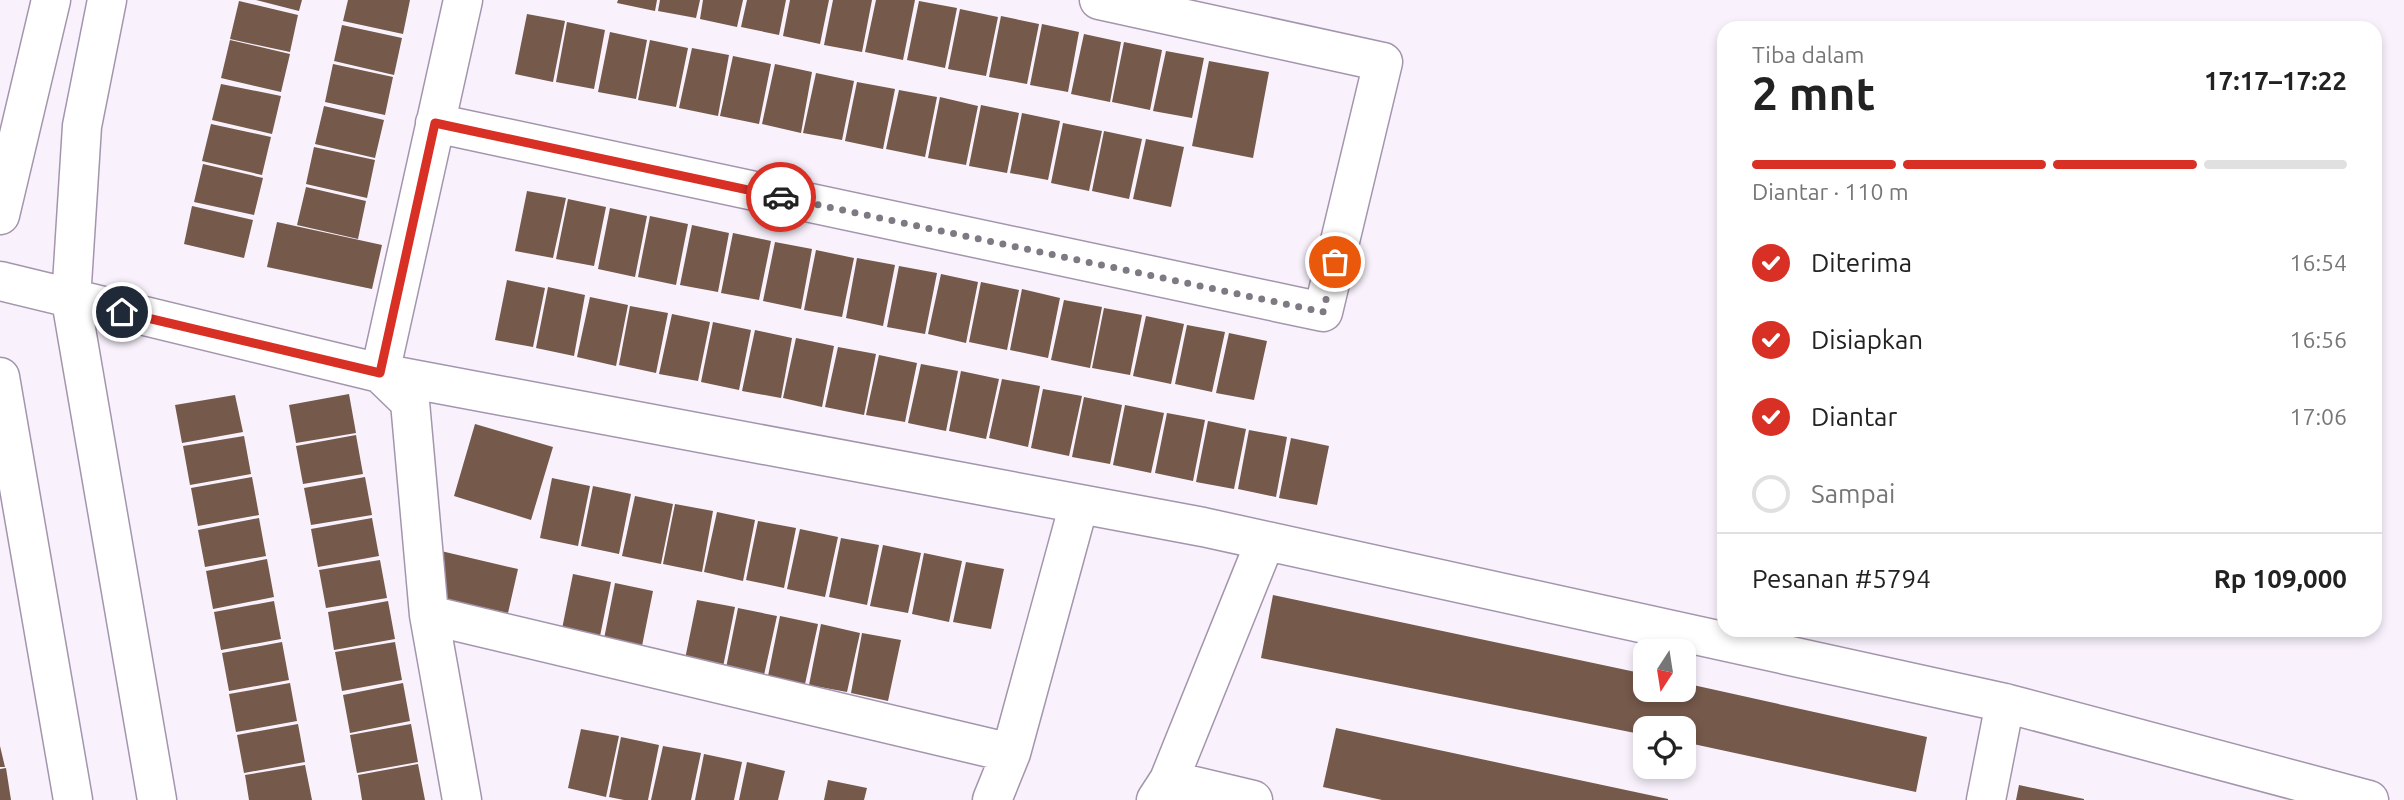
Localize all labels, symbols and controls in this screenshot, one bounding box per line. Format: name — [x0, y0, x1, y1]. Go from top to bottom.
text: Tiba dalam — [1752, 42, 1864, 67]
text: 17:17–17:22 — [2204, 66, 2347, 95]
text: 2 mnt — [1752, 67, 1875, 119]
courier — [746, 162, 816, 232]
icon: car — [762, 178, 800, 216]
text: Diantar · 110 m — [1752, 179, 1909, 204]
pin — [1305, 232, 1365, 292]
icon: bag — [1316, 243, 1354, 281]
icon: check — [1752, 244, 1790, 282]
text: Diterima — [1811, 248, 1912, 277]
text: 16:54 — [2289, 250, 2347, 275]
pin — [92, 282, 152, 342]
icon: home — [103, 293, 141, 331]
icon: check — [1752, 321, 1790, 359]
text: Disiapkan — [1811, 325, 1923, 354]
text: 16:56 — [2289, 327, 2347, 352]
icon: check — [1752, 398, 1790, 436]
text: Diantar — [1811, 402, 1897, 431]
text: 17:06 — [2289, 404, 2347, 429]
text: Sampai — [1811, 479, 1895, 508]
text: Pesanan #5794 — [1752, 564, 1931, 593]
text: Rp 109,000 — [2214, 564, 2347, 593]
north arrow — [1633, 639, 1696, 702]
map controls — [1633, 639, 1696, 779]
button: locate — [1633, 716, 1696, 779]

